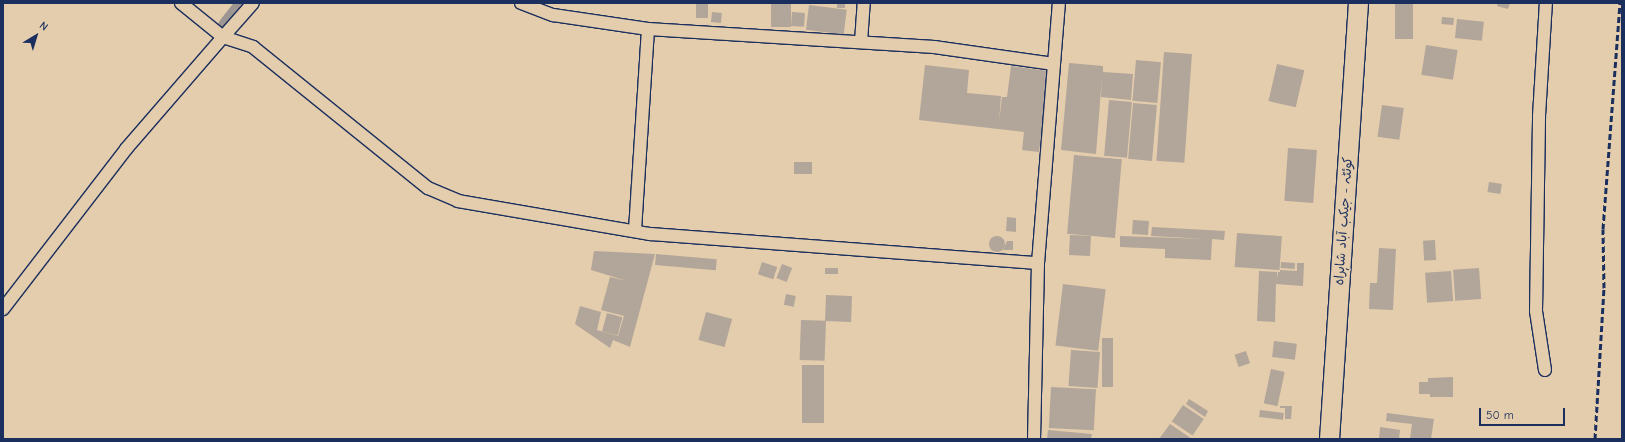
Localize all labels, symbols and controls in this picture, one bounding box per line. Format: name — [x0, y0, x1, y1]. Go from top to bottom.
north arrow — [16, 16, 56, 56]
text: N — [37, 19, 51, 33]
street label: کوئٹہ - جیکب آباد شاہراہ — [1332, 156, 1356, 286]
scale bar — [1481, 400, 1567, 426]
text: 50 m — [1486, 408, 1514, 422]

